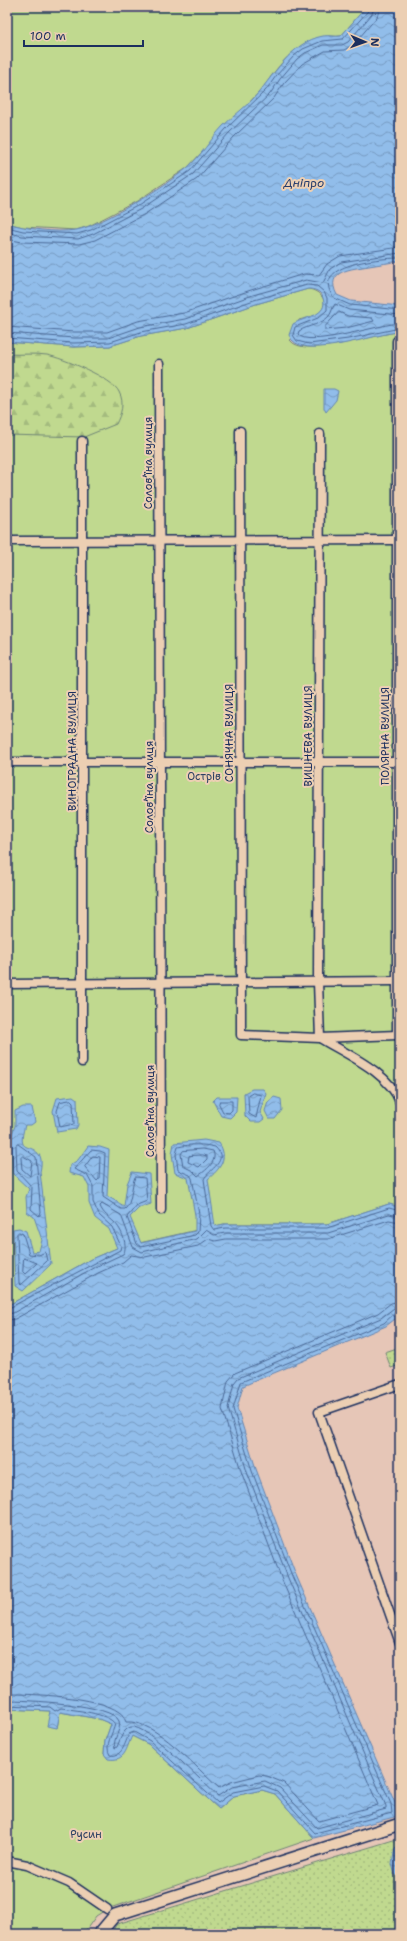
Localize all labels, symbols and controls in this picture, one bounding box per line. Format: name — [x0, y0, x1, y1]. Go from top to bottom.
scale bar — [24, 22, 143, 48]
north arrow — [345, 22, 385, 62]
text: 100 m — [30, 28, 66, 44]
text: N — [367, 38, 382, 47]
water label: Дніпро — [283, 175, 324, 191]
street label: Соловʼїна вулиця — [141, 417, 156, 509]
street label: СОНЯЧНА ВУЛИЦЯ — [222, 684, 237, 782]
street label: ВИШНЕВА ВУЛИЦЯ — [301, 686, 316, 786]
street label: ПОЛЯРНА ВУЛИЦЯ — [378, 687, 393, 785]
street label: ВИНОГРАДНА ВУЛИЦЯ — [65, 691, 80, 811]
street label: Соловʼїна вулиця — [142, 741, 157, 833]
park label: Острів — [187, 769, 221, 784]
street label: Соловʼїна вулиця — [143, 1065, 158, 1157]
park label: Русин — [70, 1827, 102, 1842]

